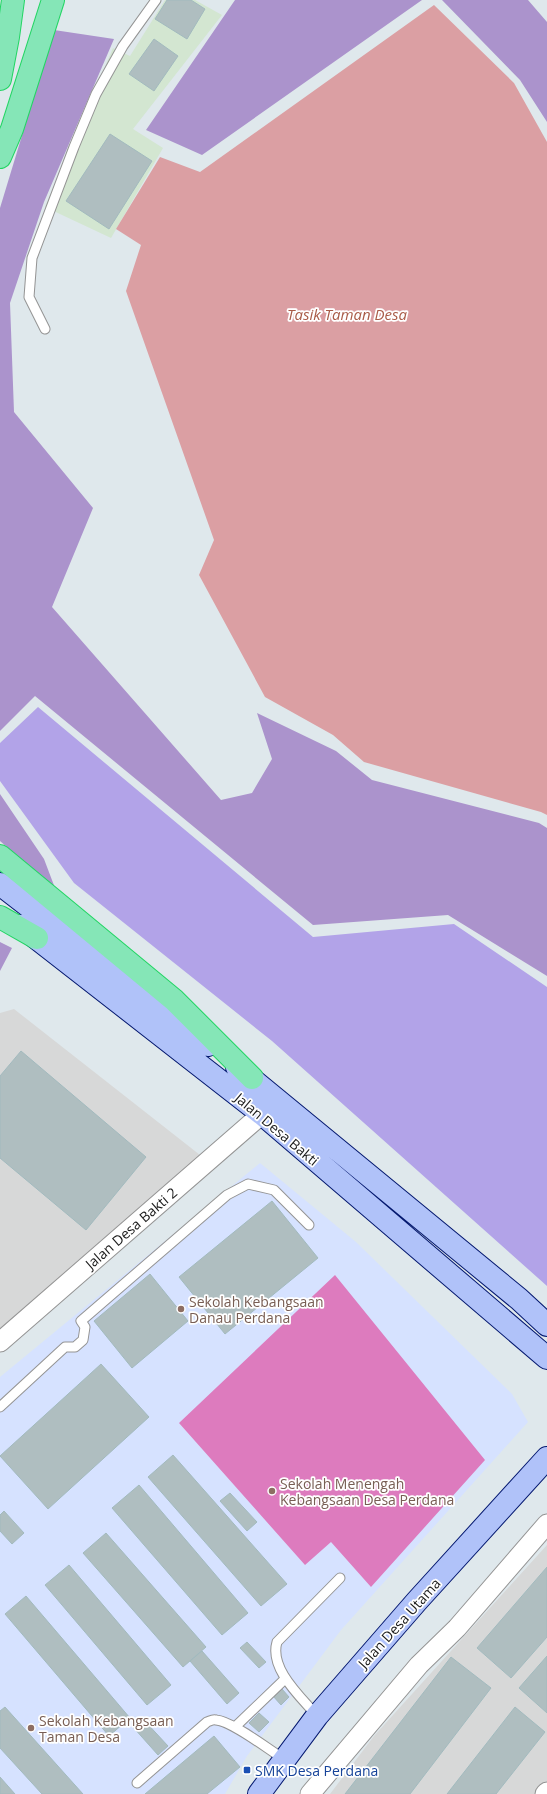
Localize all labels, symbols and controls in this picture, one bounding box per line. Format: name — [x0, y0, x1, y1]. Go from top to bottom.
water label: Tasik Taman Desa — [287, 304, 407, 324]
street label: Jalan Desa Bakti — [230, 1087, 323, 1170]
street label: Jalan Desa Bakti 2 — [80, 1183, 181, 1274]
place label: Sekolah Kebangsaan Danau Perdana — [189, 1292, 324, 1327]
marker: Sekolah Kebangsaan Danau Perdana — [176, 1304, 186, 1314]
place label: Sekolah Menengah Kebangsaan Desa Perdana — [280, 1474, 454, 1509]
marker: Sekolah Menengah Kebangsaan Desa Perdana — [267, 1486, 277, 1496]
street label: Jalan Desa Utama — [352, 1574, 445, 1674]
place label: Sekolah Kebangsaan Taman Desa — [39, 1711, 174, 1746]
marker: Sekolah Kebangsaan Taman Desa — [26, 1723, 36, 1733]
place label: SMK Desa Perdana — [255, 1761, 378, 1780]
marker: SMK Desa Perdana — [242, 1765, 252, 1775]

